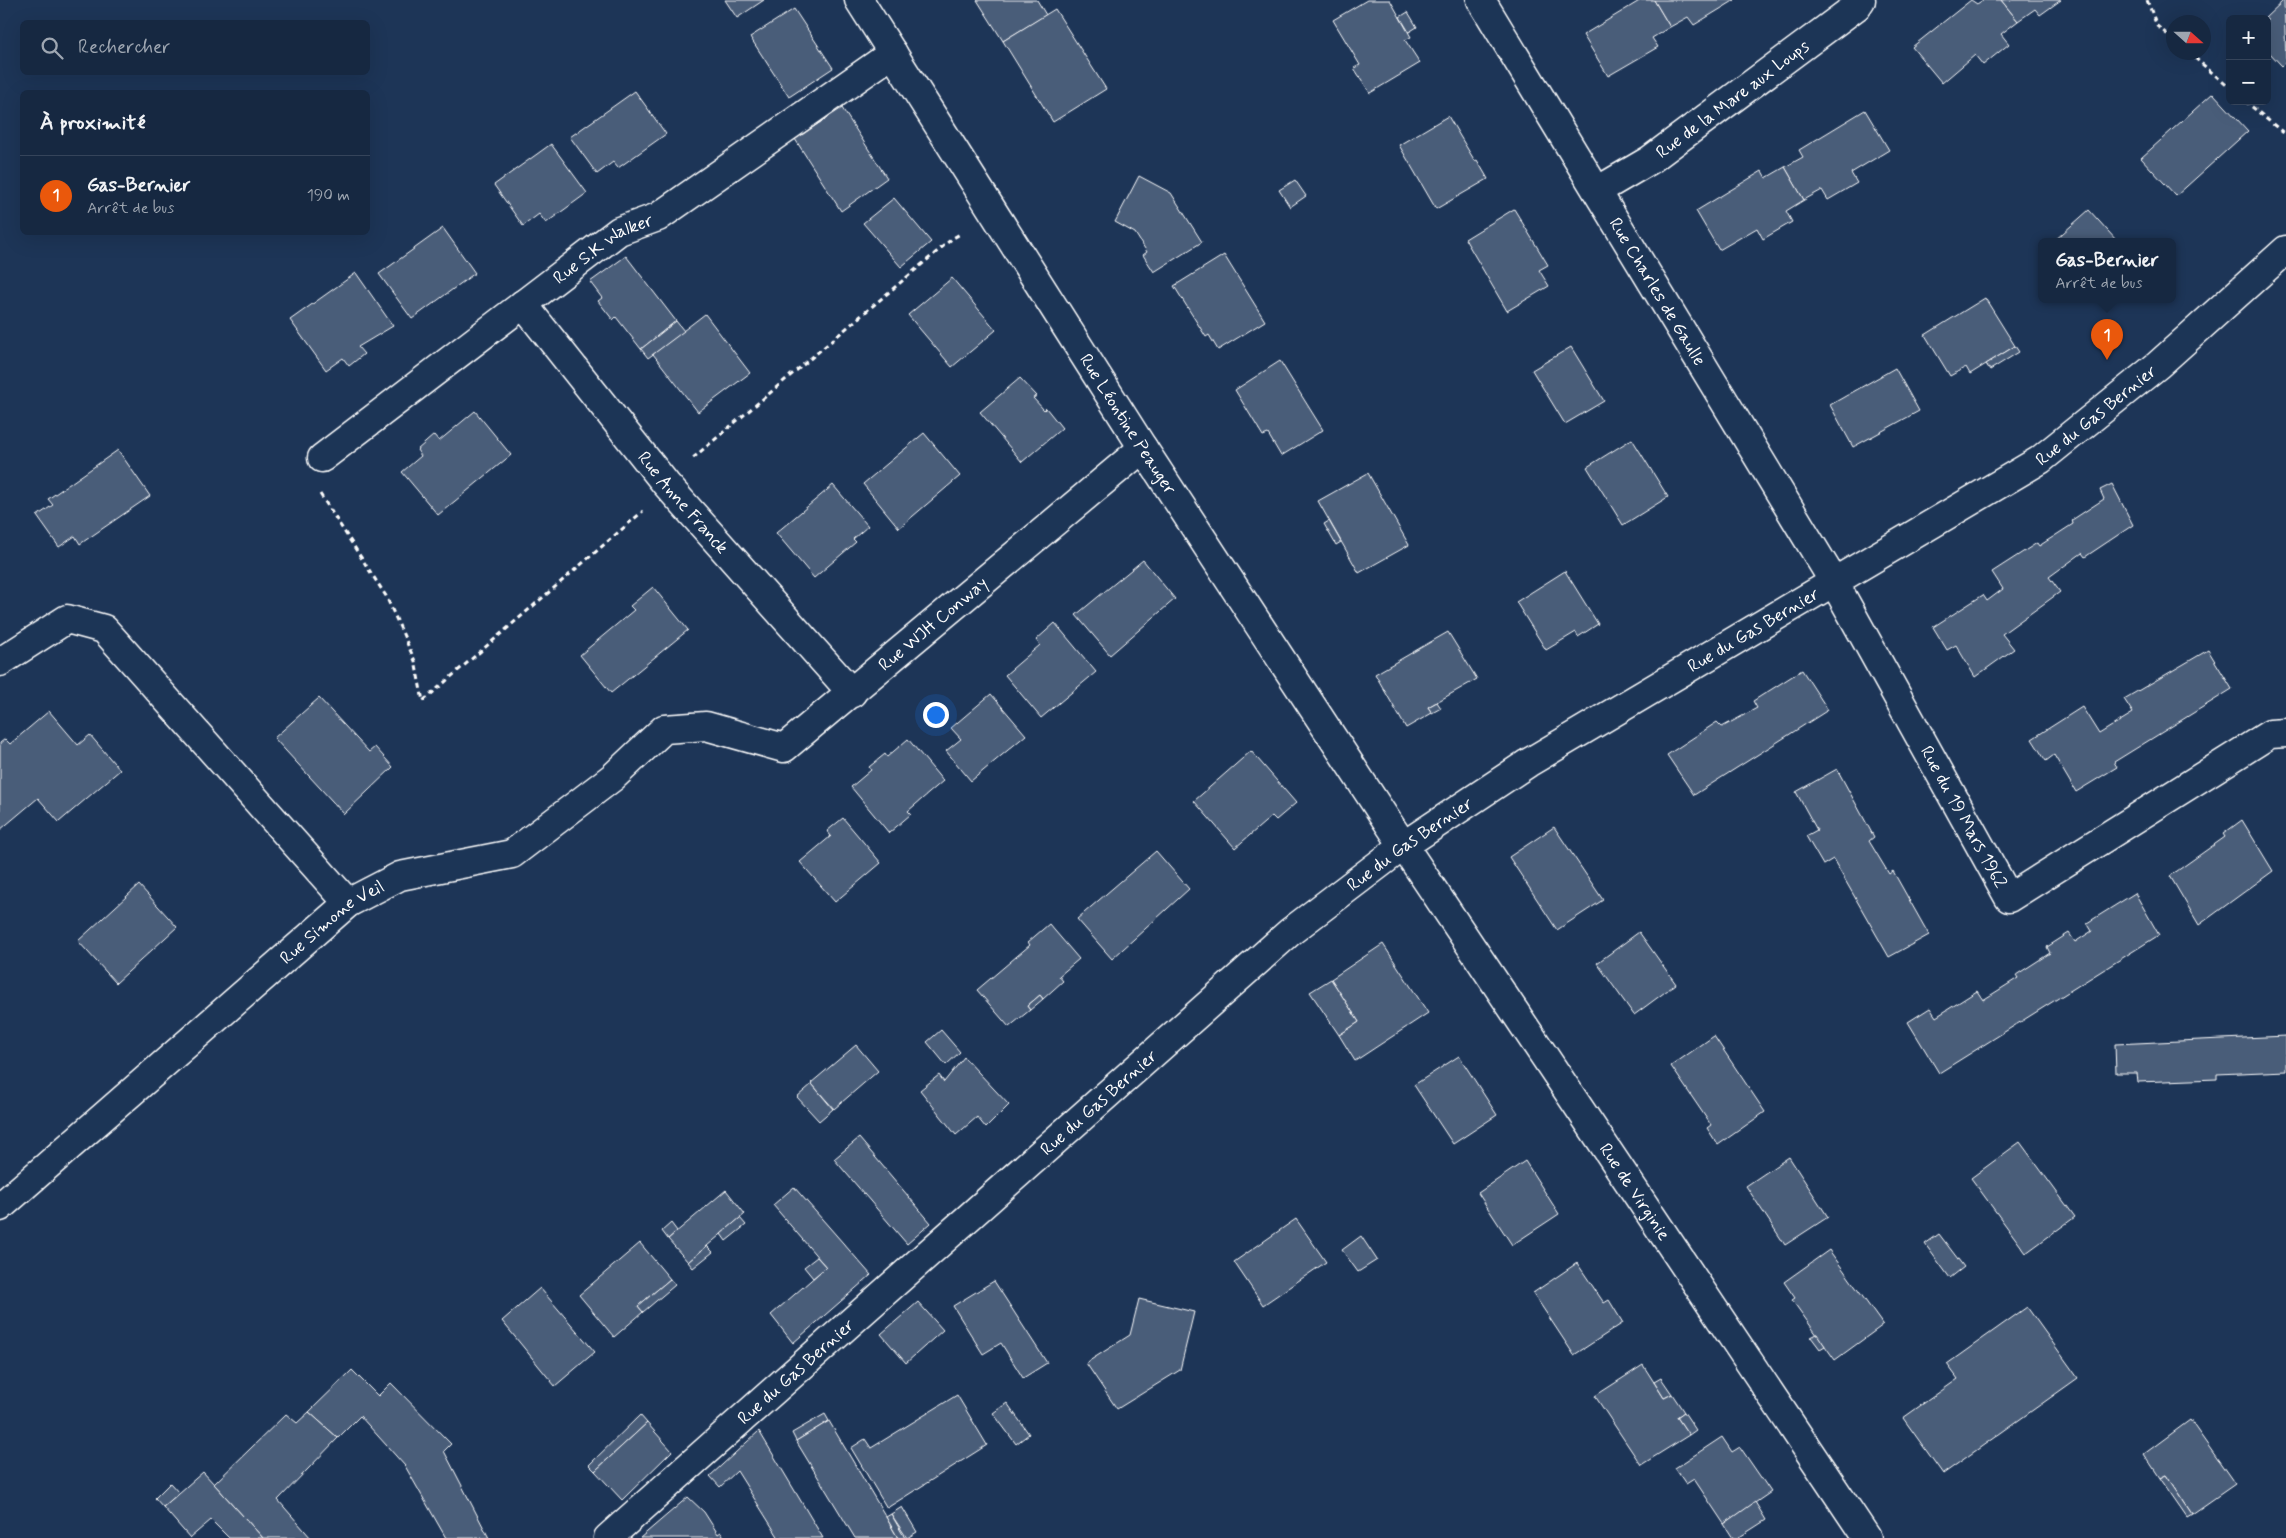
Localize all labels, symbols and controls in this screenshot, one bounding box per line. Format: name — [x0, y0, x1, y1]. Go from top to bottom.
north arrow — [2166, 15, 2211, 60]
map controls — [2226, 15, 2271, 105]
button: + — [2226, 15, 2271, 60]
search box — [20, 20, 370, 75]
icon: search — [38, 34, 66, 62]
text: Rechercher — [78, 35, 170, 60]
street label: Rue de la Mare aux Loups — [1651, 35, 1814, 164]
button: − — [2226, 60, 2271, 105]
text: À proximité — [40, 109, 146, 137]
text: Gas-Bernier — [87, 173, 191, 198]
text: 1 — [52, 185, 60, 206]
text: 190 m — [307, 185, 350, 206]
text: Arrêt de bus — [87, 198, 174, 219]
street label: Rue S.K Walker — [548, 209, 657, 290]
street label: Rue Charles de Gaulle — [1603, 214, 1711, 371]
popup — [2038, 238, 2176, 303]
text: Gas-Bernier — [2055, 248, 2159, 273]
text: Arrêt de bus — [2055, 273, 2143, 294]
pin: 1 — [2091, 319, 2123, 360]
street label: Rue Léontine Peauger — [1073, 349, 1181, 500]
street label: Rue du Gas Bernier — [2031, 360, 2162, 472]
street label: Rue Anne Franck — [632, 447, 733, 559]
street label: Rue WJH Conway — [874, 572, 993, 677]
street label: Rue du Gas Bernier — [1683, 582, 1824, 679]
your location — [923, 702, 949, 728]
street label: Rue du 19 Mars 1962 — [1914, 742, 2012, 893]
street label: Rue du Gas Bernier — [1342, 792, 1478, 897]
street label: Rue Simone Veil — [275, 875, 389, 970]
street label: Rue du Gas Bernier — [1035, 1044, 1163, 1161]
street label: Rue de Virginie — [1593, 1139, 1675, 1246]
street label: Rue du Gas Bernier — [733, 1313, 860, 1430]

